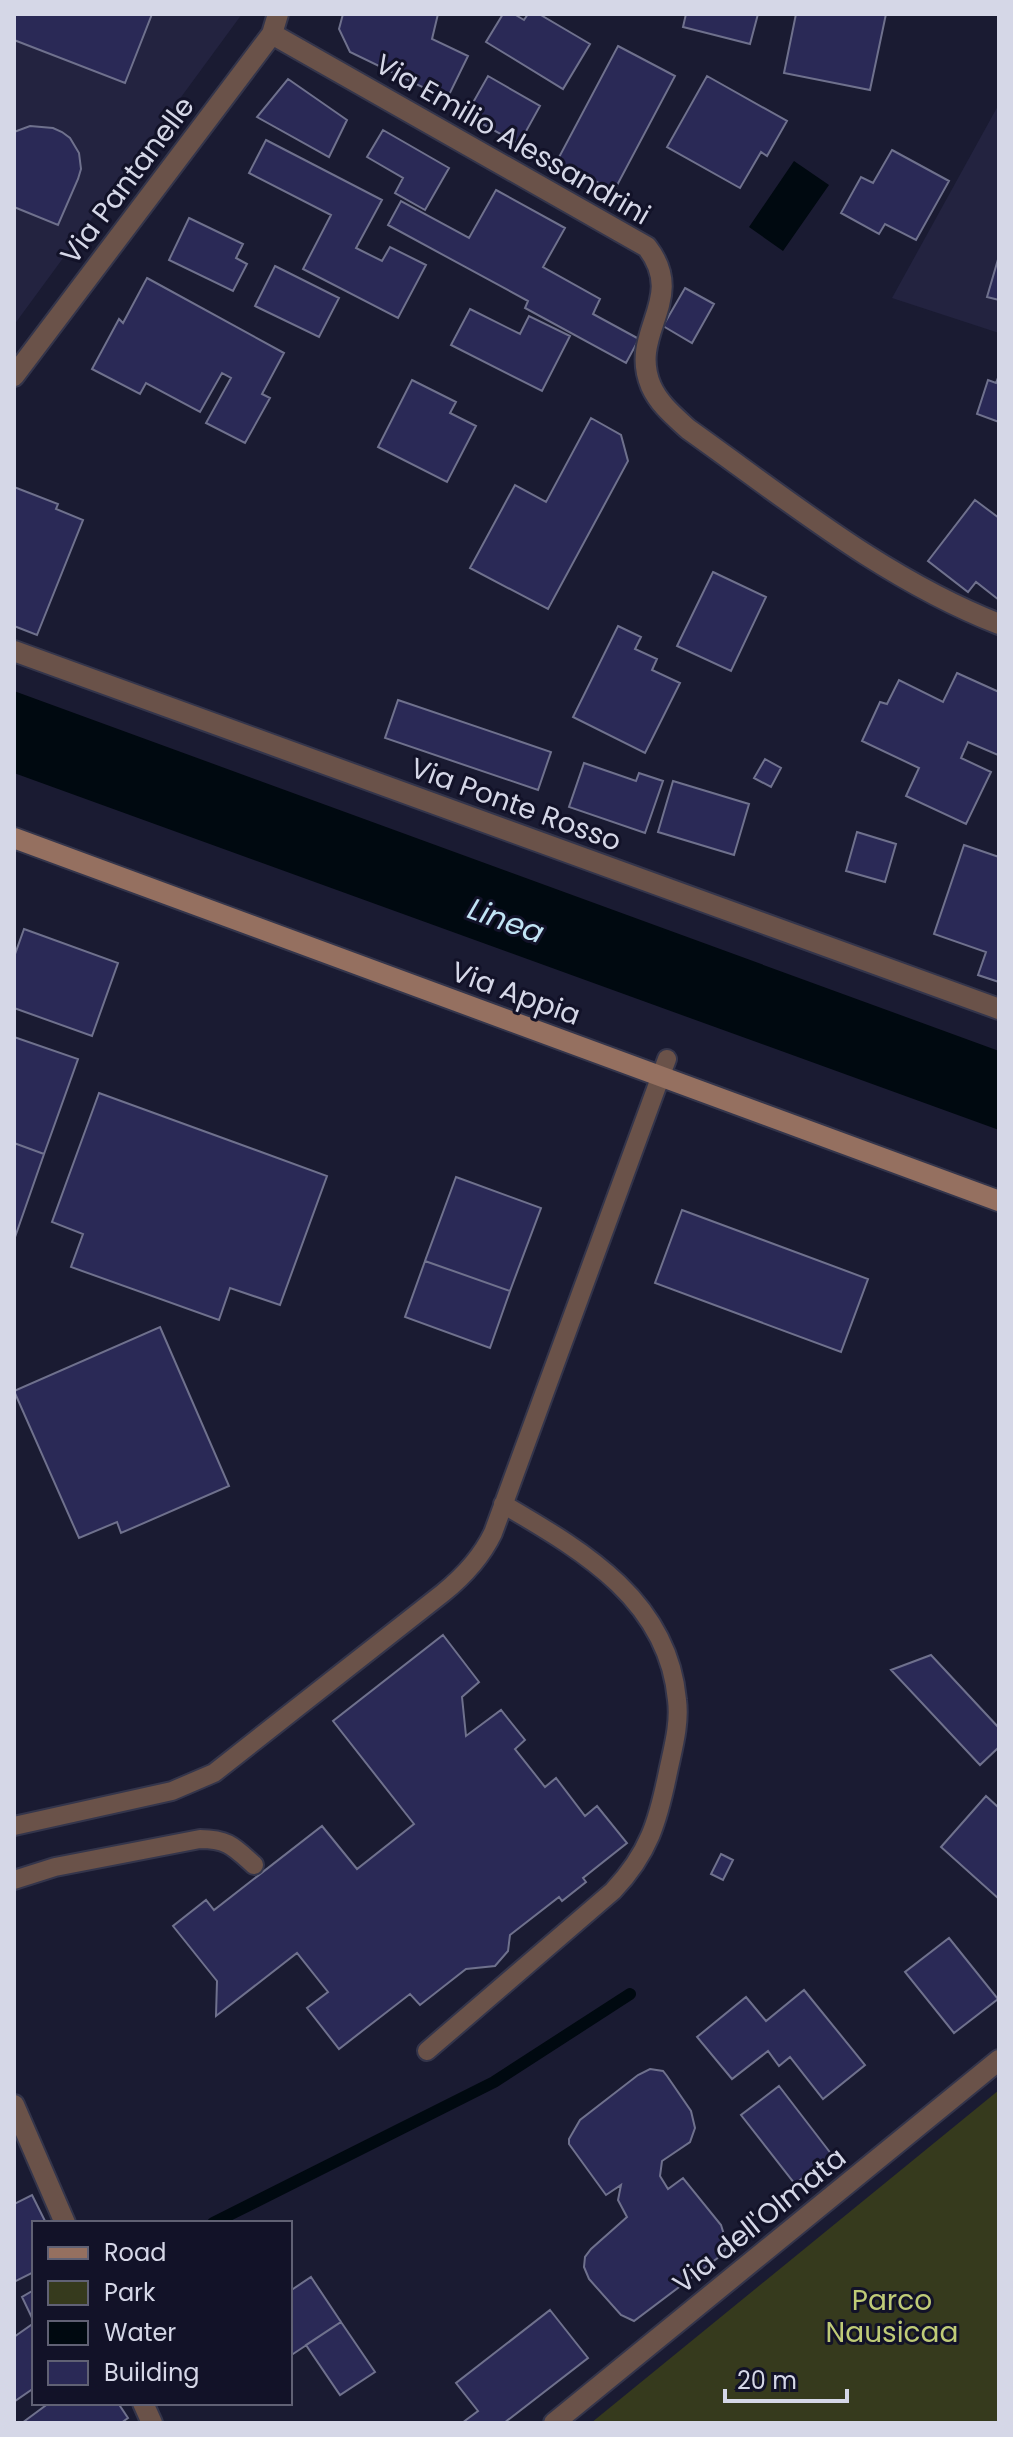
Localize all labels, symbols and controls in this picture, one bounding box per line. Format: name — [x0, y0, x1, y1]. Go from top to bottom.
street label: Via Emilio Alessandrini — [368, 45, 657, 234]
street label: Via Pantanelle — [51, 88, 203, 272]
street label: Via Ponte Rosso — [405, 748, 627, 861]
water label: Linea — [462, 887, 550, 954]
street label: Via Appia — [446, 952, 586, 1035]
street label: Via dell'Olmata — [664, 2138, 854, 2302]
legend — [32, 2221, 292, 2405]
text: Road — [104, 2236, 166, 2269]
text: Park — [104, 2276, 156, 2309]
park label: Parco Nausicaa — [826, 2281, 958, 2352]
text: Water — [104, 2316, 176, 2349]
scale bar — [725, 2353, 847, 2403]
text: Building — [104, 2356, 200, 2389]
text: 20 m — [737, 2364, 797, 2397]

